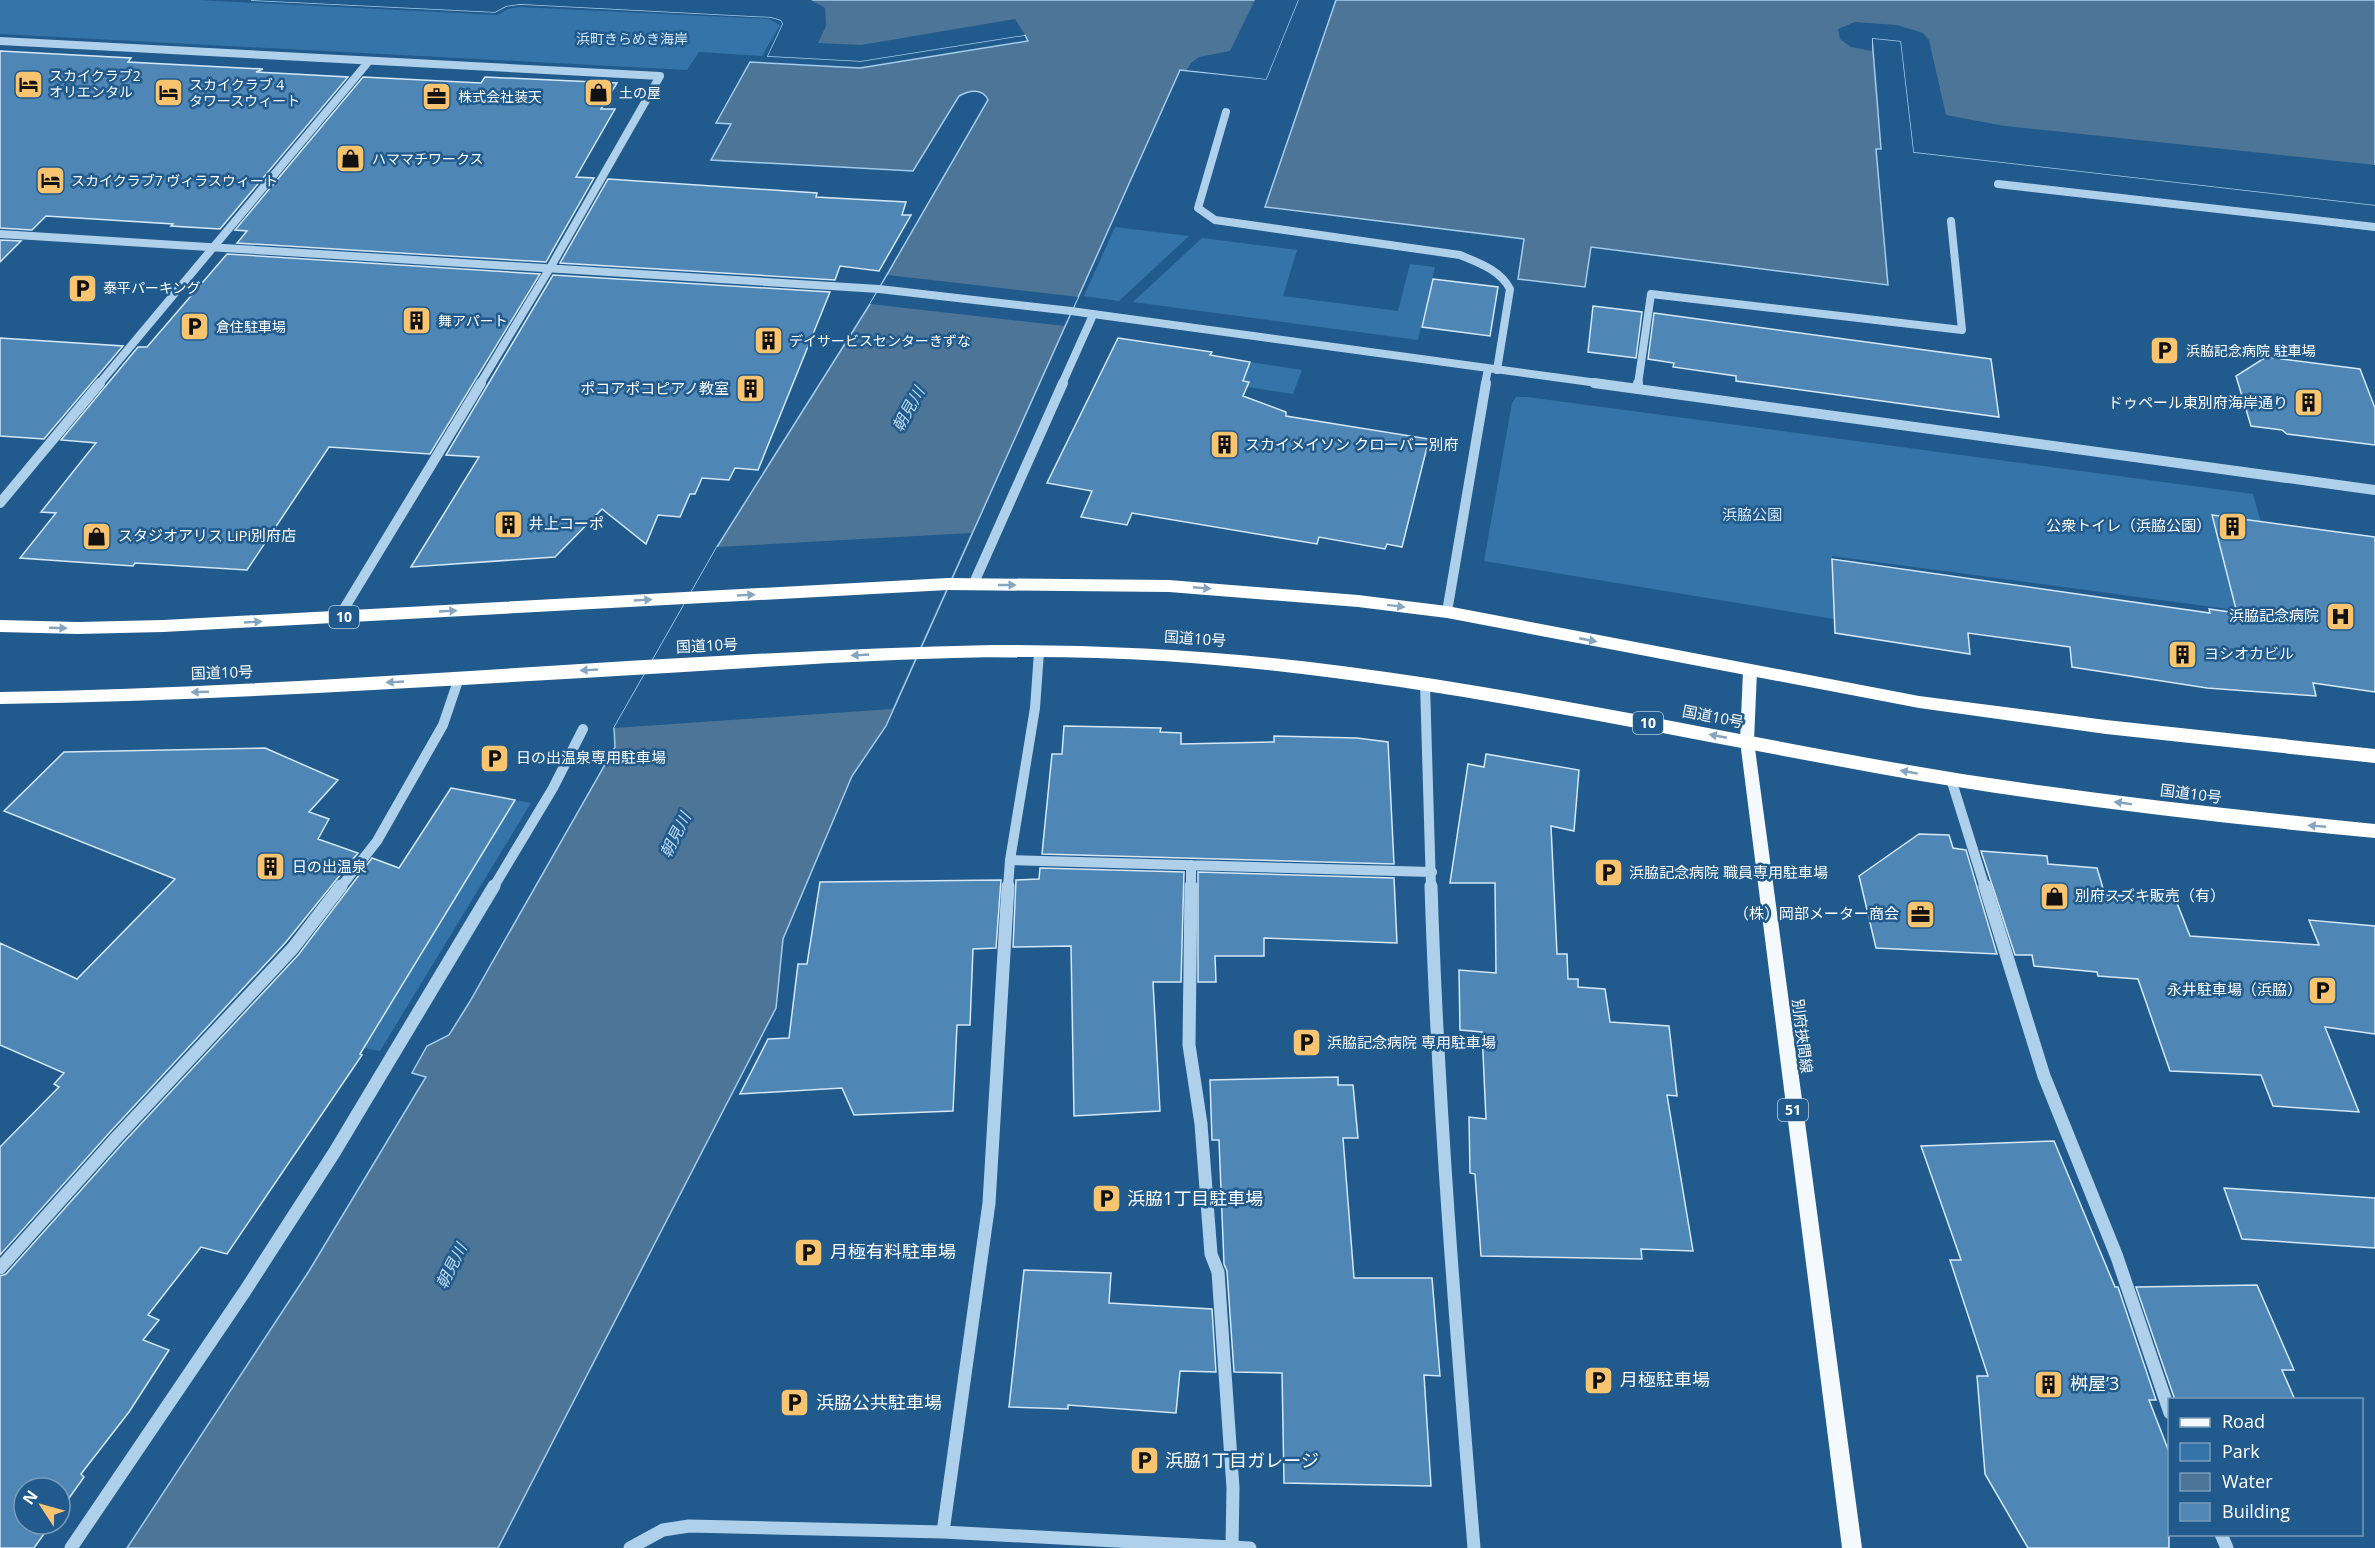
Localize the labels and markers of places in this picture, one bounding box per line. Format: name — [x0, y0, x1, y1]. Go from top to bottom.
place label: スカイクラブ2 オリエンタル — [49, 66, 141, 101]
hotel icon: スカイクラブ2 オリエンタル — [12, 68, 44, 100]
place label: スカイクラブ 4 タワースウィート — [189, 75, 300, 110]
hotel icon: スカイクラブ 4 タワースウィート — [152, 77, 184, 109]
shop icon: 土の屋 — [582, 77, 614, 109]
office icon: 株式会社装天 — [421, 81, 453, 113]
place label: 土の屋 — [619, 83, 661, 102]
place label: 株式会社装天 — [458, 87, 542, 106]
shop icon: ハママチワークス — [335, 143, 367, 175]
place label: ハママチワークス — [372, 149, 484, 168]
hotel icon: スカイクラブ7 ヴィラスウィート — [34, 165, 66, 197]
place label: スカイクラブ7 ヴィラスウィート — [71, 171, 278, 190]
parking icon: 泰平パーキング — [66, 272, 98, 304]
place label: 泰平パーキング — [103, 278, 201, 297]
building icon: 舞アパート — [401, 305, 433, 337]
parking icon: 倉住駐車場 — [179, 311, 211, 343]
place label: 舞アパート — [438, 311, 508, 330]
place label: 倉住駐車場 — [216, 317, 286, 336]
building icon: デイサービスセンターきずな — [752, 325, 784, 357]
place label: デイサービスセンターきずな — [789, 331, 971, 350]
parking icon: 浜脇記念病院 駐車場 — [2149, 335, 2181, 367]
place label: 浜脇記念病院 駐車場 — [2186, 341, 2316, 360]
building icon: ポコアポコピアノ教室 — [734, 373, 766, 405]
place label: ポコアポコピアノ教室 — [580, 378, 729, 398]
building icon: ドゥペール東別府海岸通り — [2293, 387, 2325, 419]
place label: ドゥペール東別府海岸通り — [2108, 392, 2288, 412]
building icon: スカイメイソン クローバー別府 — [1208, 429, 1240, 461]
place label: スカイメイソン クローバー別府 — [1245, 434, 1459, 454]
building icon: 井上コーポ — [492, 508, 524, 540]
building icon: 公衆トイレ（浜脇公園） — [2216, 510, 2248, 542]
place label: 井上コーポ — [529, 513, 604, 533]
place label: 公衆トイレ（浜脇公園） — [2046, 515, 2211, 535]
shop icon: スタジオアリス LiPi別府店 — [81, 520, 113, 552]
place label: スタジオアリス LiPi別府店 — [118, 525, 296, 545]
hospital icon: 浜脇記念病院 — [2324, 600, 2356, 632]
place label: 浜脇記念病院 — [2229, 605, 2319, 625]
building icon: ヨシオカビル — [2167, 638, 2199, 670]
place label: ヨシオカビル — [2204, 643, 2294, 663]
parking icon: 日の出温泉専用駐車場 — [479, 742, 511, 774]
place label: 日の出温泉専用駐車場 — [516, 747, 666, 767]
building icon: 日の出温泉 — [255, 851, 287, 883]
place label: 日の出温泉 — [292, 856, 367, 876]
parking icon: 浜脇記念病院 職員専用駐車場 — [1592, 857, 1624, 889]
place label: 浜脇記念病院 職員専用駐車場 — [1629, 862, 1828, 882]
shop icon: 別府スズキ販売（有） — [2038, 880, 2070, 912]
place label: 別府スズキ販売（有） — [2075, 885, 2225, 905]
office icon: （株）岡部メーター商会 — [1904, 898, 1936, 930]
place label: （株）岡部メーター商会 — [1734, 903, 1899, 923]
parking icon: 永井駐車場（浜脇） — [2307, 974, 2339, 1006]
place label: 永井駐車場（浜脇） — [2167, 979, 2302, 999]
parking icon: 浜脇記念病院 専用駐車場 — [1290, 1027, 1322, 1059]
place label: 浜脇記念病院 専用駐車場 — [1327, 1032, 1496, 1052]
parking icon: 浜脇1丁目駐車場 — [1090, 1183, 1122, 1215]
place label: 浜脇1丁目駐車場 — [1127, 1186, 1263, 1210]
parking icon: 月極有料駐車場 — [793, 1236, 825, 1268]
place label: 月極有料駐車場 — [830, 1239, 956, 1263]
parking icon: 月極駐車場 — [1583, 1364, 1615, 1396]
place label: 月極駐車場 — [1620, 1367, 1710, 1391]
building icon: 桝屋’3 — [2033, 1368, 2065, 1400]
place label: 桝屋’3 — [2070, 1371, 2119, 1395]
parking icon: 浜脇公共駐車場 — [779, 1387, 811, 1419]
place label: 浜脇公共駐車場 — [816, 1390, 942, 1414]
parking icon: 浜脇1丁目ガレージ — [1128, 1445, 1160, 1477]
place label: 浜脇1丁目ガレージ — [1165, 1448, 1319, 1472]

